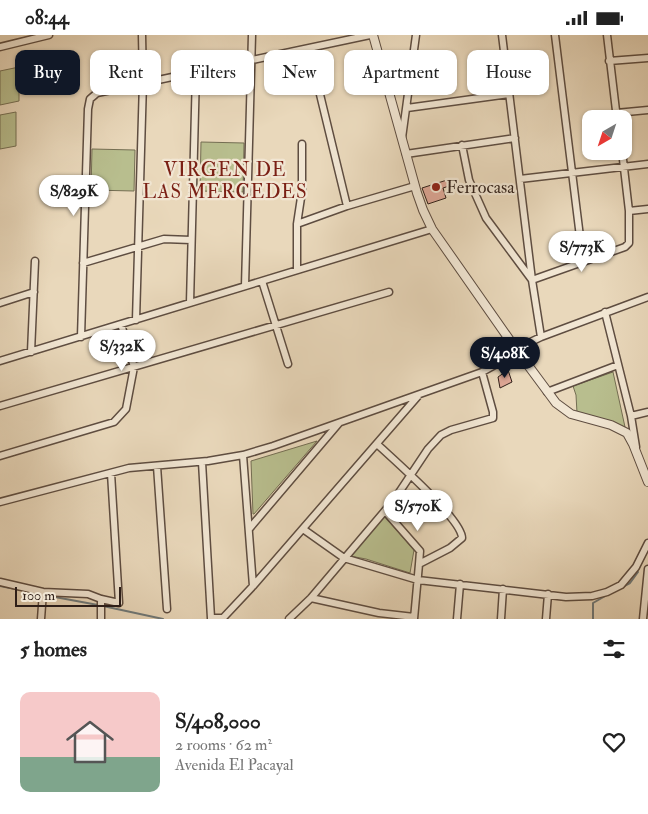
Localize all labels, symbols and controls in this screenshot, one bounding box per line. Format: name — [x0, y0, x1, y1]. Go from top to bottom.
text: 08:44 — [25, 6, 69, 30]
chip: Buy — [15, 50, 80, 95]
chip: Rent — [90, 50, 161, 95]
chip: Filters — [171, 50, 254, 95]
chip: New — [264, 50, 334, 95]
chip: Apartment — [344, 50, 457, 95]
chip: House — [467, 50, 549, 95]
north arrow — [582, 110, 632, 160]
map controls — [582, 110, 632, 160]
district label: VIRGEN DE LAS MERCEDES — [142, 158, 308, 204]
pin: S/829K — [33, 175, 115, 217]
place label: Ferrocasa — [446, 176, 515, 199]
text: S/829K — [50, 181, 98, 201]
marker: Ferrocasa — [430, 181, 442, 193]
pin: S/773K — [541, 231, 623, 273]
text: S/773K — [559, 237, 605, 257]
pin: S/332K — [81, 329, 163, 372]
text: S/332K — [100, 336, 144, 356]
pin: S/408K — [464, 337, 546, 379]
text: S/408K — [481, 343, 529, 363]
pin: S/570K — [377, 489, 459, 532]
text: S/570K — [395, 496, 441, 516]
scale bar — [15, 584, 121, 607]
text: 100 m — [22, 587, 55, 604]
icon: filters — [600, 635, 628, 663]
text: 5 homes — [20, 636, 87, 663]
text: S/408,000 — [175, 708, 261, 735]
icon: home — [60, 712, 120, 772]
icon: heart — [600, 728, 628, 756]
text: 2 rooms · 62 m² — [175, 735, 272, 755]
text: Avenida El Pacayal — [175, 755, 294, 775]

